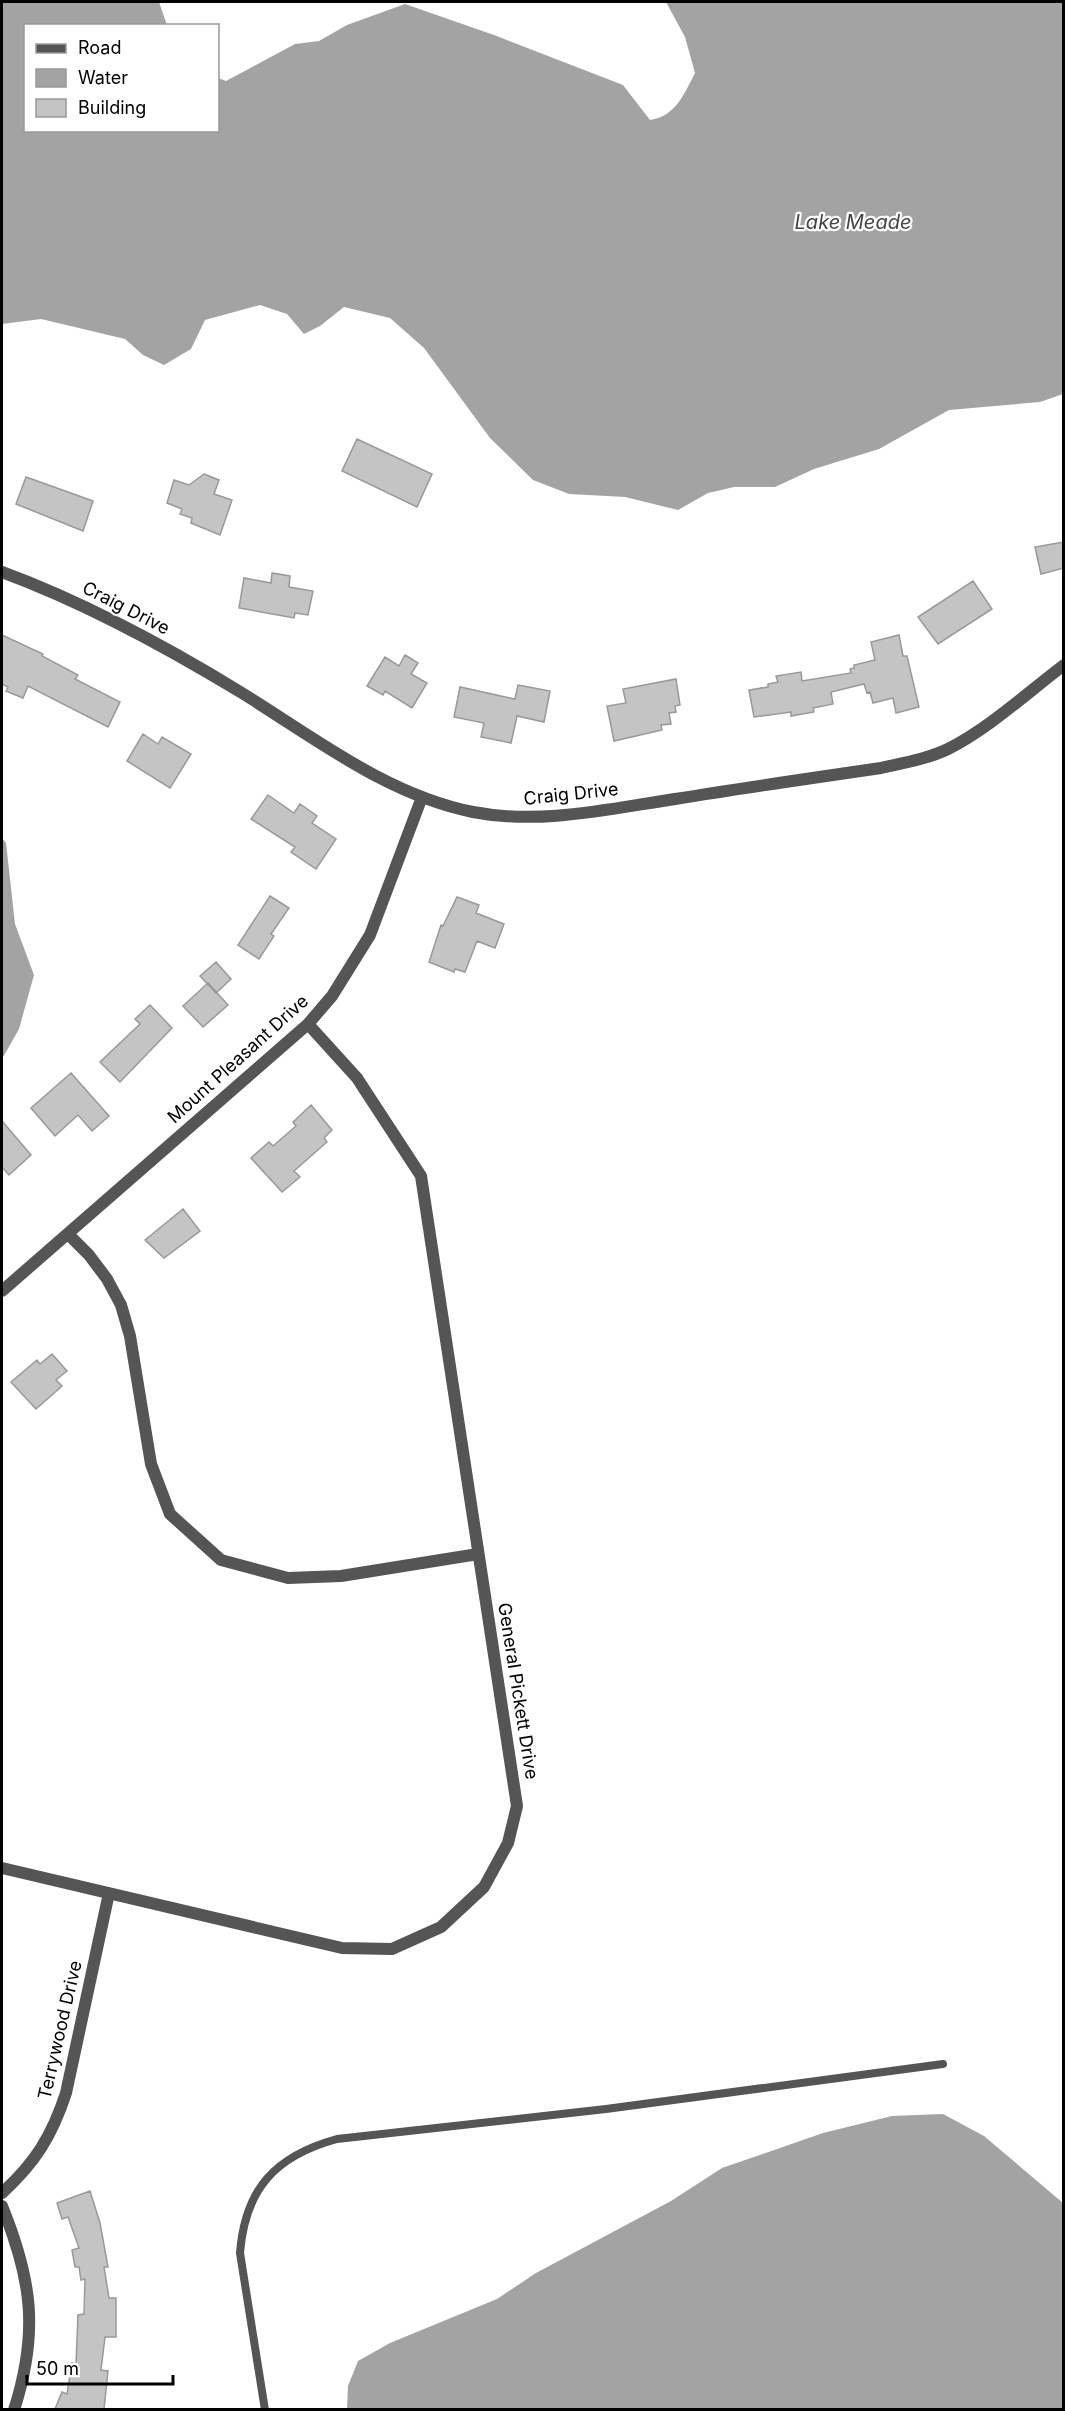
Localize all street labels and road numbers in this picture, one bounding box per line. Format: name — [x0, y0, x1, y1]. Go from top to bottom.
street label: Craig Drive — [79, 577, 173, 639]
street label: Craig Drive — [523, 778, 619, 809]
street label: Mount Pleasant Drive — [163, 990, 312, 1127]
street label: General Pickett Drive — [494, 1601, 543, 1781]
street label: Terrywood Drive — [33, 1958, 86, 2101]

